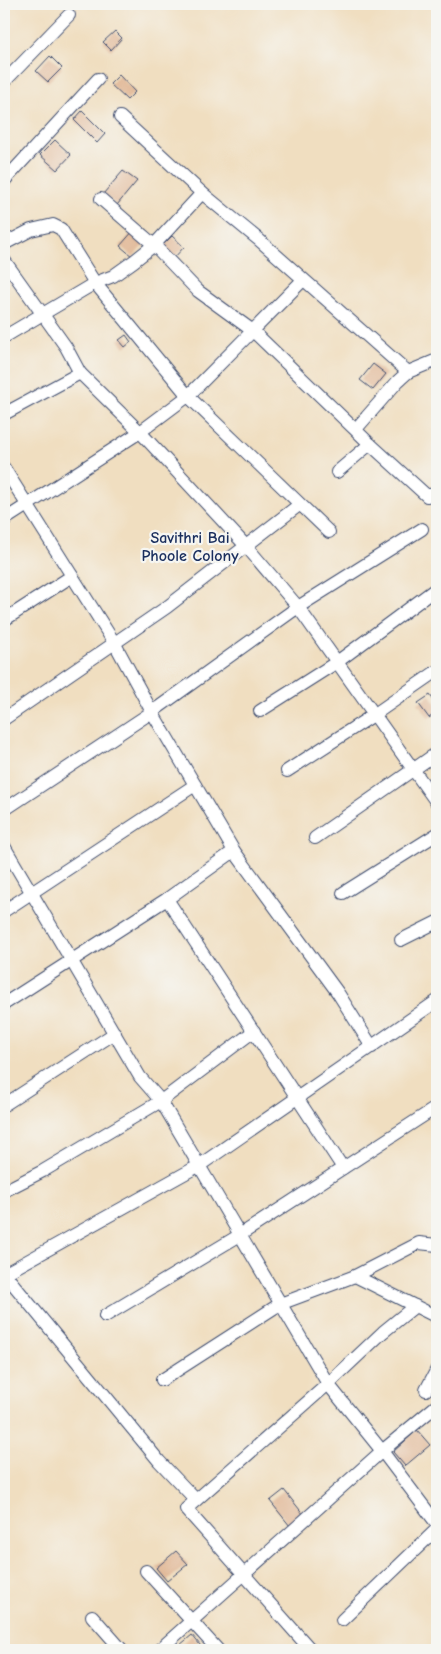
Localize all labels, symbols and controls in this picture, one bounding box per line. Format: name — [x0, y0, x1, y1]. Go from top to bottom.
district label: Savithri Bai Phoole Colony — [141, 529, 239, 565]

